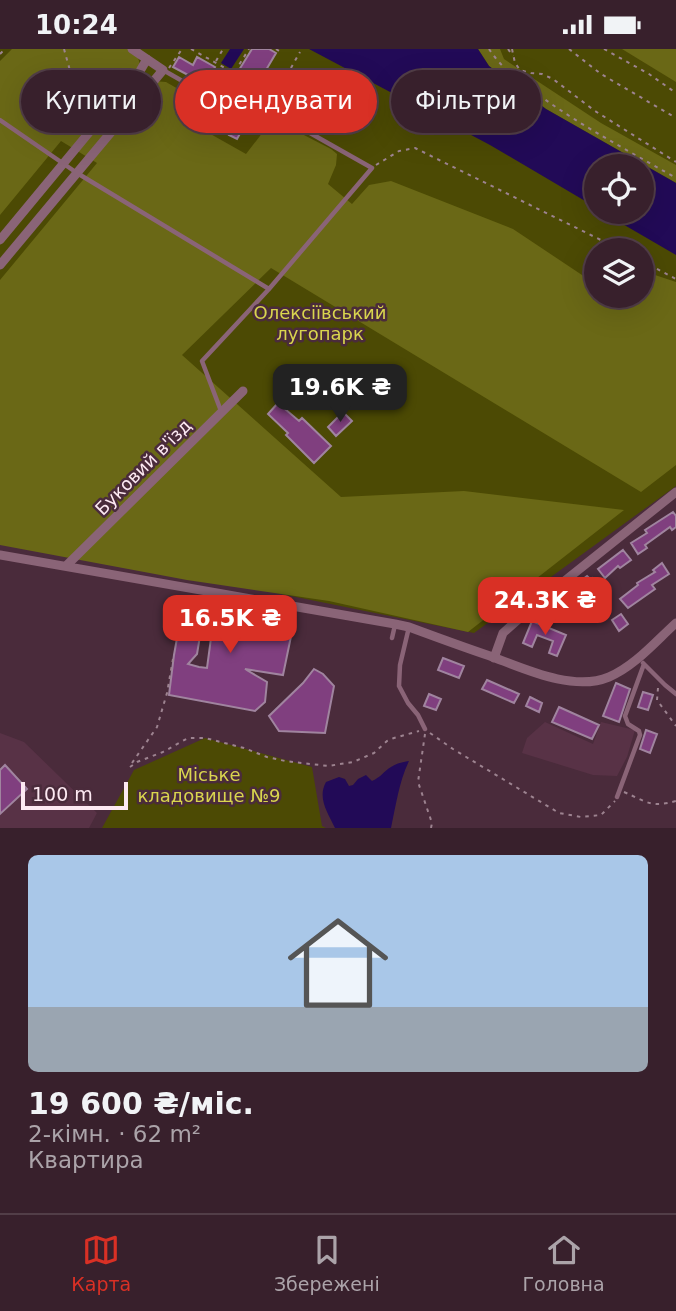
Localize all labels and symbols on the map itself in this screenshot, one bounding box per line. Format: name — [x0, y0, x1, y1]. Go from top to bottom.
park label: Олексіївський лугопарк — [254, 302, 386, 344]
pin: 19.6K ₴ — [275, 365, 405, 424]
street label: Буковий в'їзд — [91, 415, 195, 519]
pin: 24.3K ₴ — [480, 577, 610, 637]
pin: 16.5K ₴ — [165, 595, 295, 655]
park label: Міське кладовище №9 — [137, 764, 281, 806]
scale bar — [21, 779, 128, 811]

